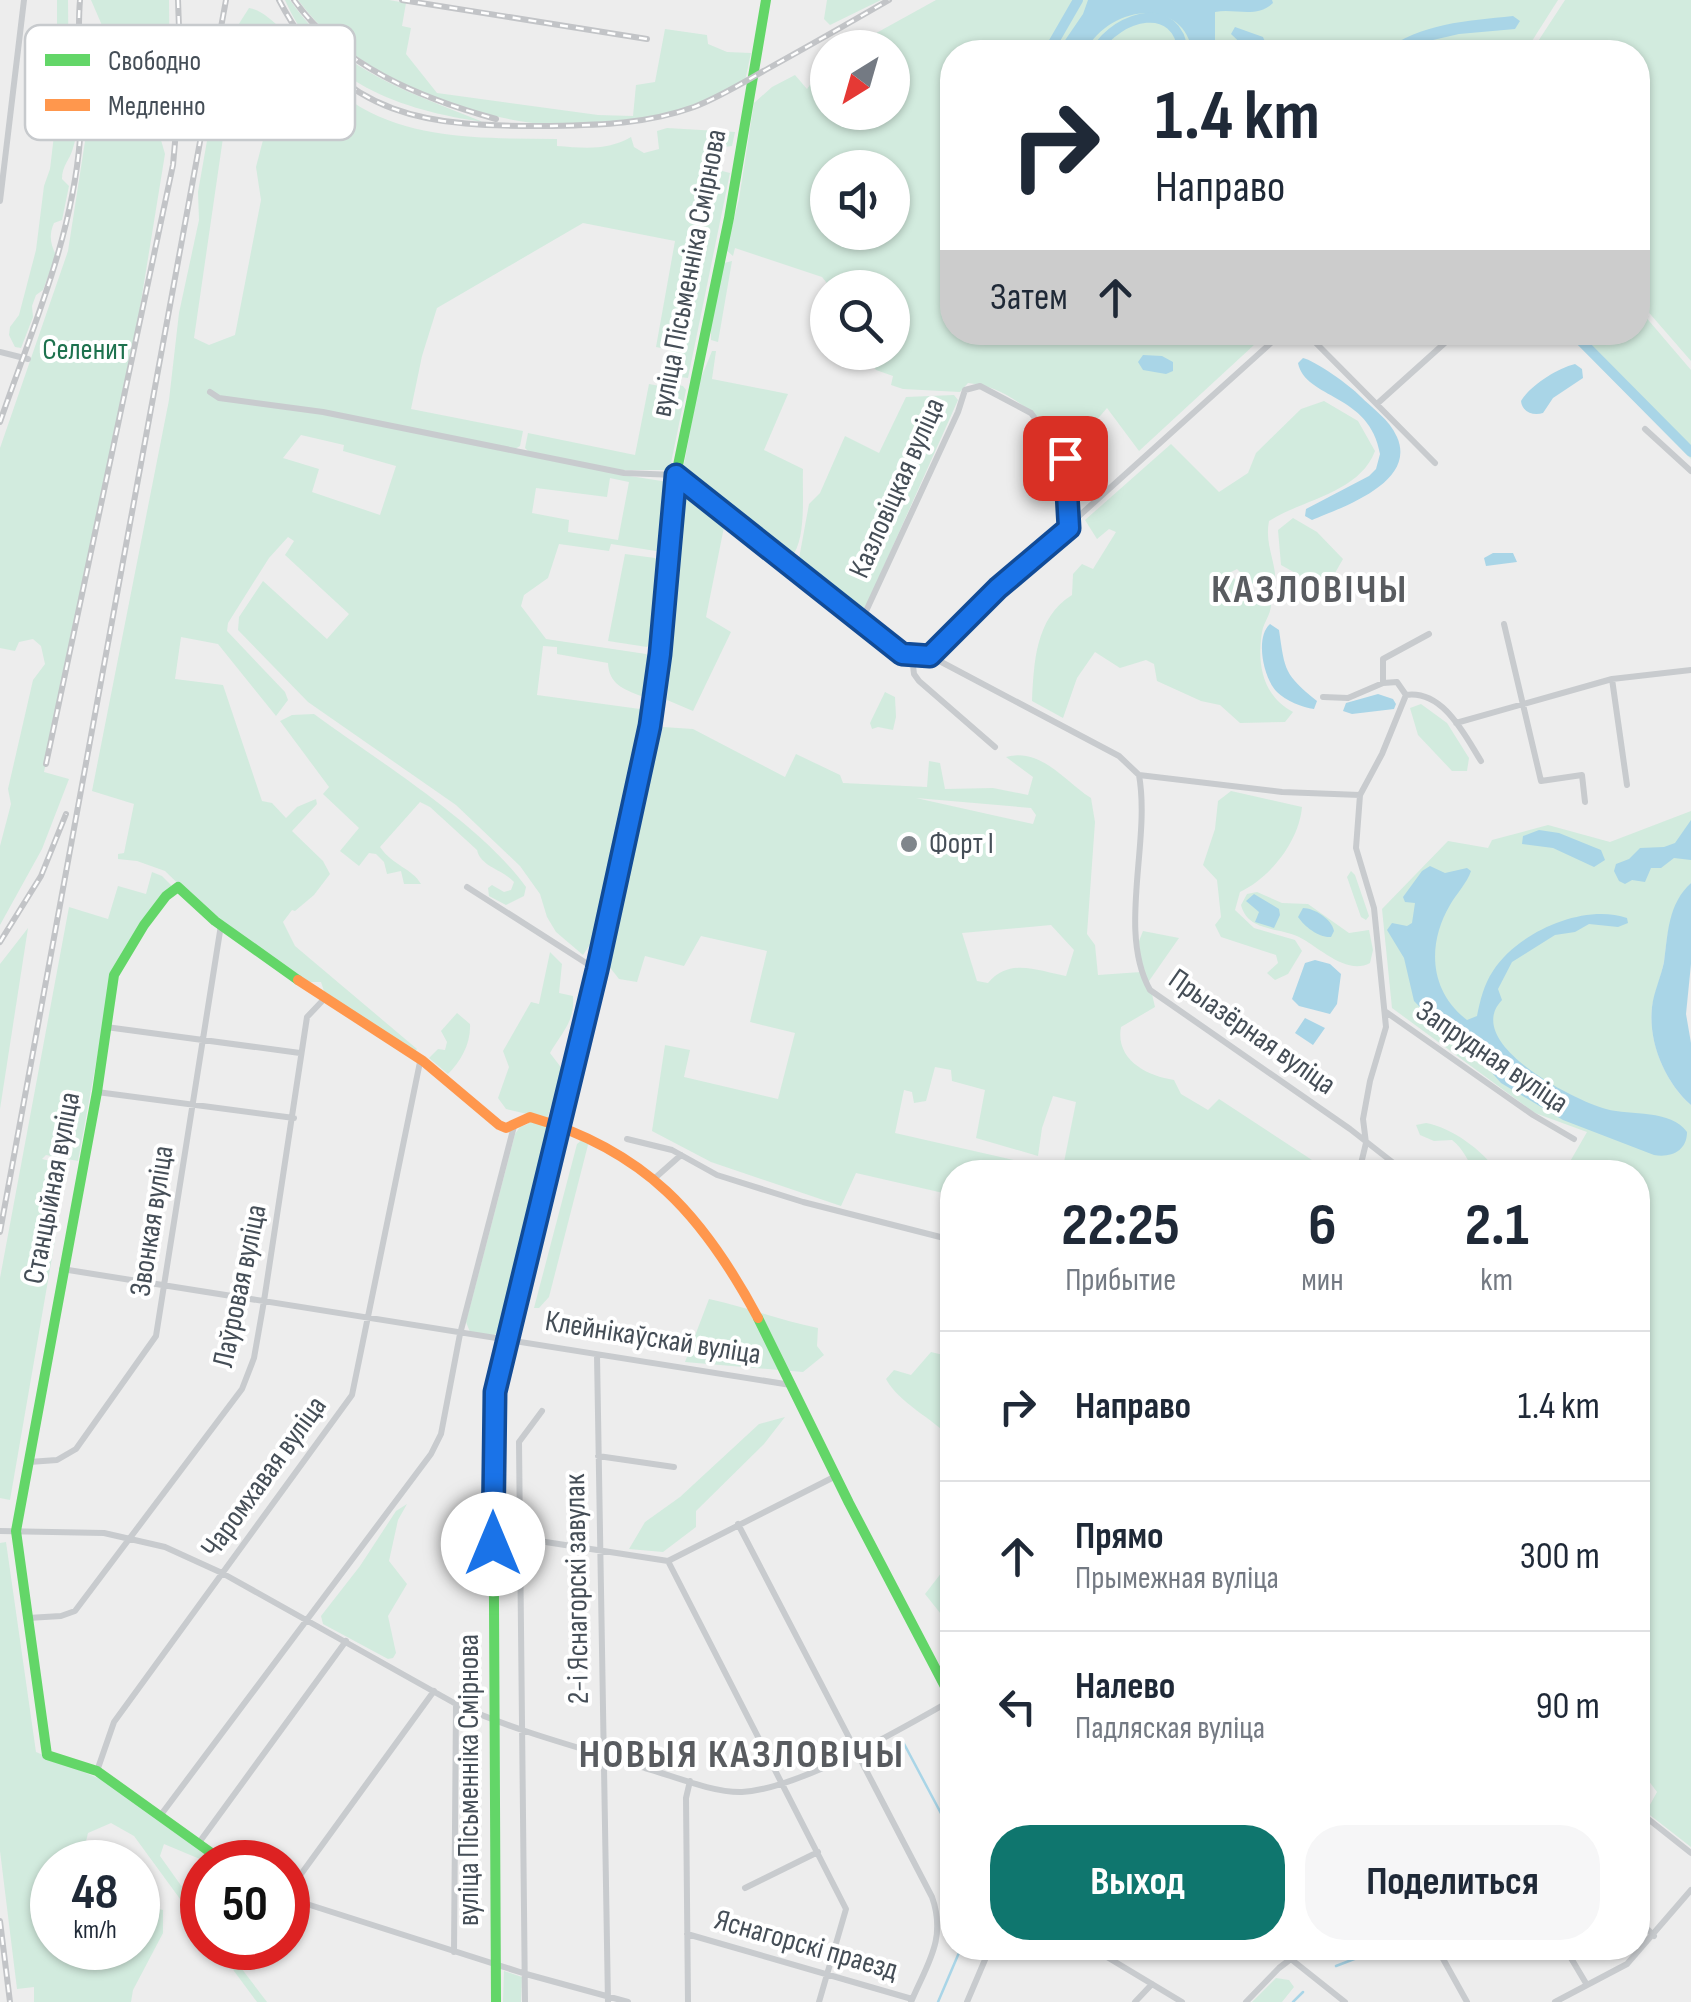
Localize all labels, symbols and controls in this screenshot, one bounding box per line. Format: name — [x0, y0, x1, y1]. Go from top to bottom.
legend — [25, 25, 355, 140]
north arrow — [810, 30, 910, 130]
map controls — [810, 30, 910, 370]
text: Свободно — [108, 45, 201, 78]
text: 1.4 km — [1155, 75, 1320, 159]
icon: right — [990, 80, 1120, 210]
text: Медленно — [108, 90, 206, 123]
street label: вуліца Пісьменніка Смірнова — [643, 126, 735, 420]
button: sound — [810, 150, 910, 250]
text: Направо — [1155, 160, 1285, 215]
button: search — [810, 270, 910, 370]
icon: ahead — [1088, 270, 1143, 325]
text: Затем — [990, 275, 1068, 320]
park label: Селенит — [42, 332, 128, 368]
street label: Казловіцкая вуліца — [841, 392, 953, 584]
pin — [1023, 416, 1108, 501]
icon: arrive — [1038, 431, 1093, 486]
district label: КАЗЛОВІЧЫ — [1211, 566, 1409, 614]
place label: Форт I — [929, 826, 994, 862]
marker: Форт I — [898, 833, 920, 855]
street label: Прыазёрная вуліца — [1162, 961, 1342, 1103]
street label: Запрудная вуліца — [1409, 993, 1575, 1121]
street label: Станцыйная вуліца — [16, 1089, 88, 1287]
street label: Звонкая вуліца — [122, 1143, 182, 1299]
text: 22:25 — [1061, 1190, 1180, 1262]
text: 6 — [1308, 1190, 1336, 1262]
text: 2.1 — [1465, 1190, 1529, 1262]
street label: Лаўровая вуліца — [205, 1201, 275, 1371]
text: Прибытие — [1065, 1261, 1176, 1300]
text: мин — [1301, 1261, 1344, 1300]
text: km — [1480, 1261, 1513, 1300]
street label: Клейнікаўскай вуліца — [543, 1303, 763, 1373]
icon: right — [990, 1379, 1045, 1434]
text: Направо — [1075, 1384, 1191, 1429]
text: 1.4 km — [1518, 1384, 1600, 1429]
street label: Чаромхавая вуліца — [193, 1389, 335, 1565]
street label: 2-і Яснагорскі завулак — [557, 1473, 597, 1704]
position arrow — [441, 1492, 545, 1596]
text: Прямо — [1075, 1514, 1164, 1559]
icon: ahead — [990, 1529, 1045, 1584]
text: 300 m — [1520, 1534, 1600, 1579]
text: Прымежная вуліца — [1075, 1559, 1279, 1598]
street label: вуліца Пісьменніка Смірнова — [451, 1634, 487, 1926]
text: Налево — [1075, 1664, 1175, 1709]
icon: left — [990, 1679, 1045, 1734]
text: 90 m — [1536, 1684, 1600, 1729]
text: Падляская вуліца — [1075, 1709, 1265, 1748]
district label: НОВЫЯ КАЗЛОВІЧЫ — [579, 1731, 905, 1779]
button: Выход — [990, 1825, 1285, 1940]
button: Поделиться — [1305, 1825, 1600, 1940]
speed limit sign: 50 — [180, 1840, 310, 1970]
text: 48 — [72, 1863, 118, 1923]
street label: Яснагорскі праезд — [710, 1902, 902, 1988]
text: km/h — [73, 1915, 117, 1946]

